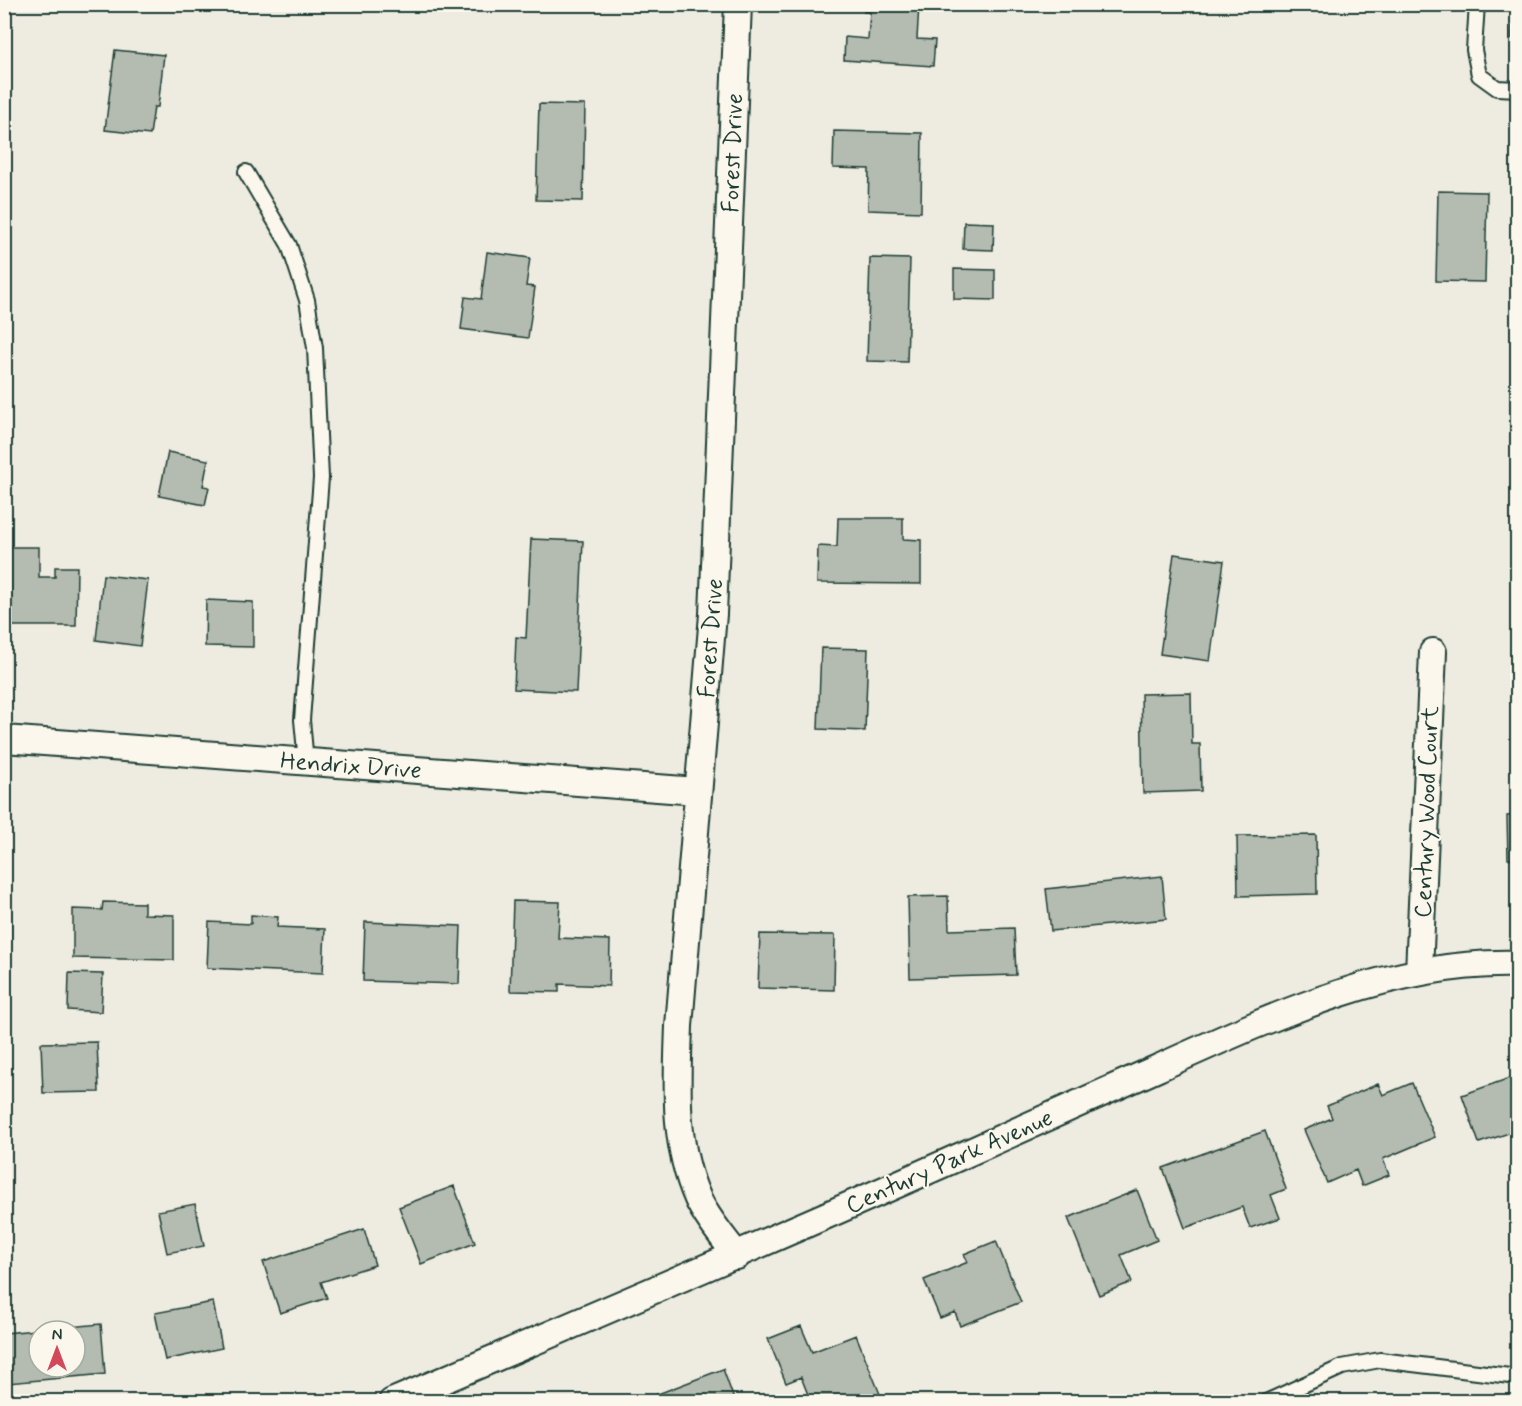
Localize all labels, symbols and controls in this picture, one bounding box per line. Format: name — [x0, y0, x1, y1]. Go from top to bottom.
street label: Forest Drive — [716, 93, 751, 213]
street label: Forest Drive — [692, 577, 731, 699]
street label: Century Wood Court — [1408, 706, 1447, 919]
street label: Hendrix Drive — [279, 746, 423, 787]
street label: Century Park Avenue — [841, 1103, 1058, 1222]
north arrow — [27, 1319, 87, 1379]
text: N — [52, 1325, 62, 1346]

